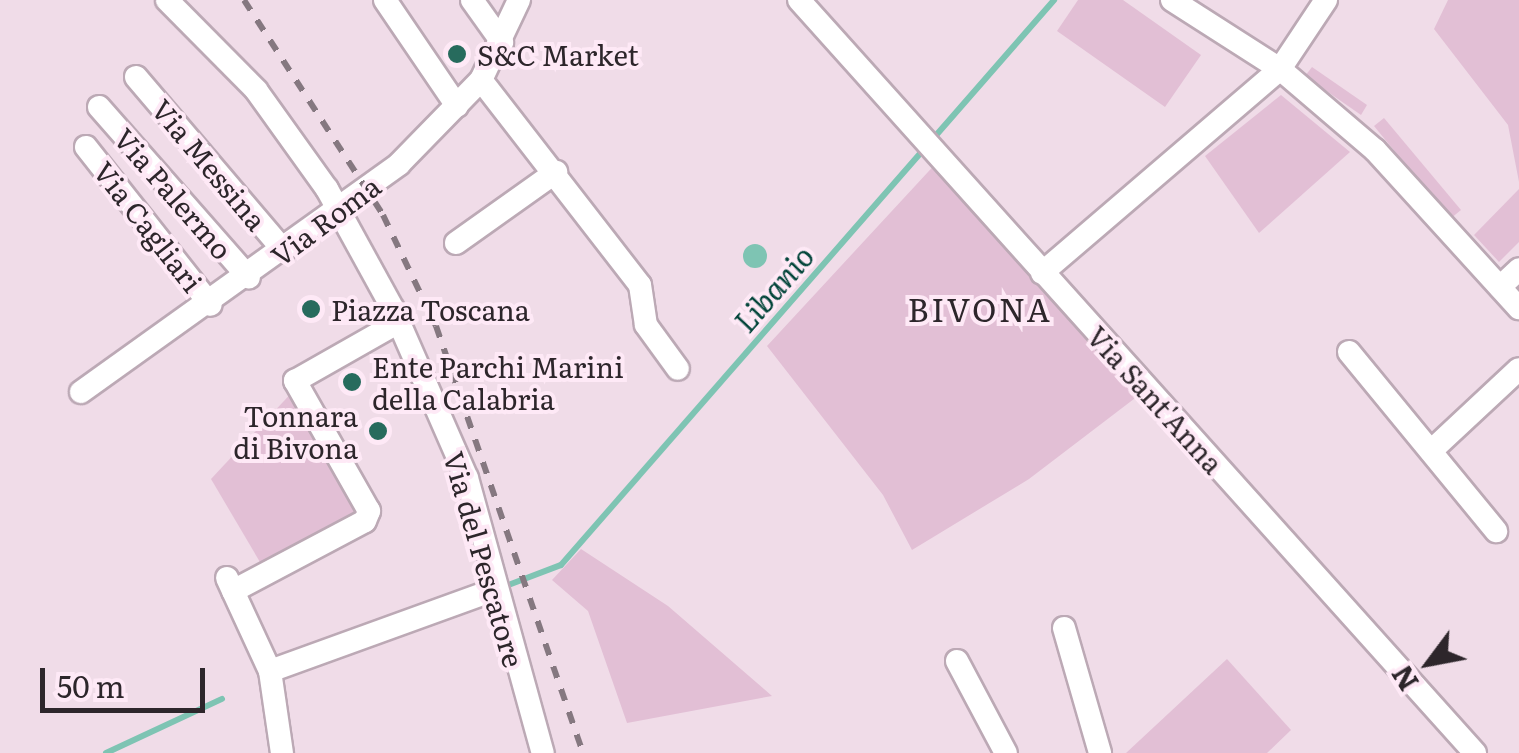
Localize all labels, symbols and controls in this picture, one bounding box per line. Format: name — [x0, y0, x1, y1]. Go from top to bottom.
place label: S&C Market — [477, 37, 639, 71]
marker: S&C Market — [446, 43, 468, 65]
street label: Via Messina — [146, 92, 274, 236]
street label: Via Palermo — [108, 121, 240, 265]
street label: Via Cagliari — [88, 154, 210, 298]
street label: Via Roma — [264, 168, 386, 272]
water label: Libanio — [726, 238, 820, 338]
district label: BIVONA — [908, 289, 1052, 327]
place label: Piazza Toscana — [331, 292, 530, 326]
marker: Piazza Toscana — [300, 298, 322, 320]
street label: Via Sant'Anna — [1081, 318, 1231, 480]
place label: Ente Parchi Marini della Calabria — [372, 349, 623, 415]
marker: Ente Parchi Marini della Calabria — [341, 371, 363, 393]
place label: Tonnara di Bivona — [233, 398, 358, 464]
marker: Tonnara di Bivona — [367, 420, 389, 442]
street label: Via del Pescatore — [438, 447, 532, 671]
north arrow — [1379, 613, 1479, 713]
scale bar — [45, 648, 210, 710]
text: N — [1380, 658, 1428, 700]
text: 50 m — [57, 663, 125, 707]

